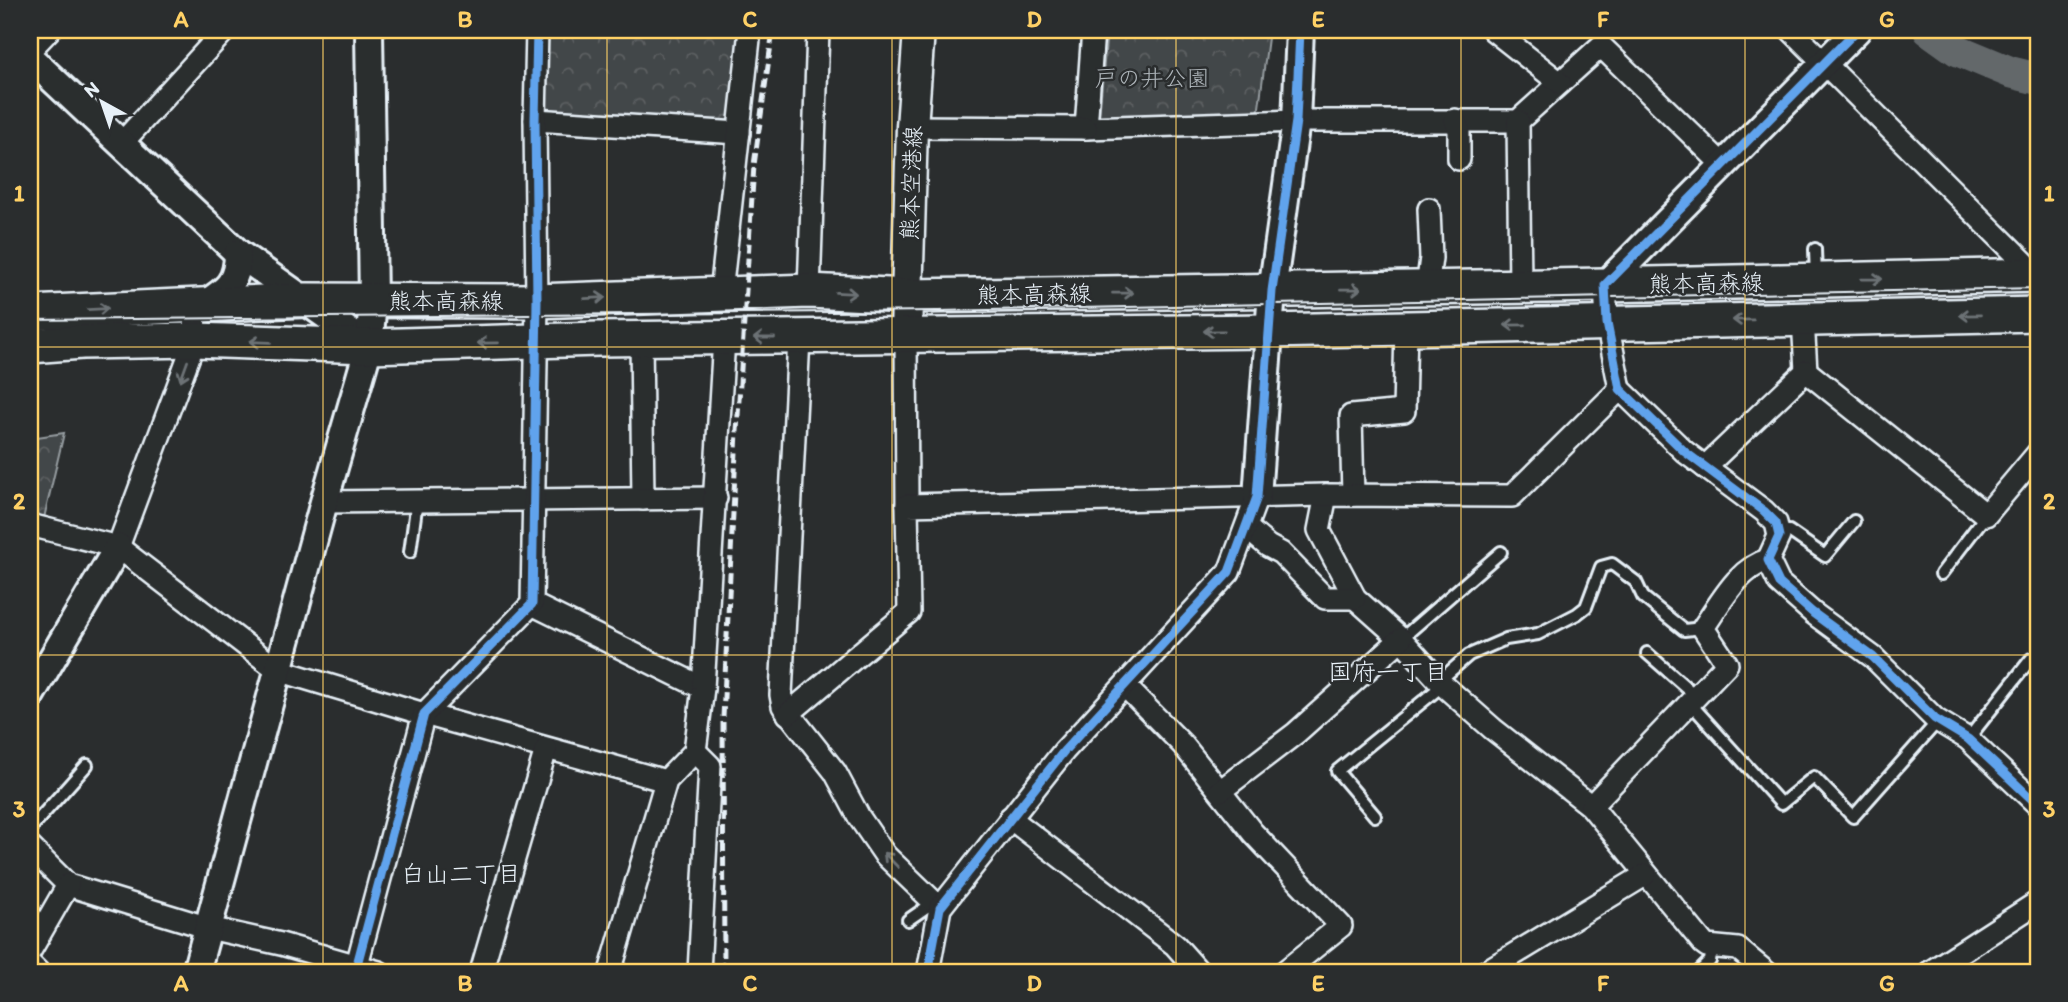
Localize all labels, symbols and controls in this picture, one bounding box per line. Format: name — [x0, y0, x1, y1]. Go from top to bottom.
text: A — [173, 5, 189, 33]
text: B — [458, 5, 473, 33]
text: C — [743, 5, 758, 33]
text: D — [1026, 5, 1042, 33]
text: E — [1312, 5, 1325, 33]
text: F — [1597, 5, 1610, 33]
text: G — [1879, 5, 1895, 33]
park label: 戸の井公園 — [1095, 64, 1210, 92]
north arrow — [66, 66, 136, 136]
text: N — [79, 76, 104, 102]
street label: 熊本空港線 — [895, 125, 927, 241]
text: 1 — [14, 179, 25, 207]
text: 1 — [2044, 179, 2055, 207]
street label: 熊本高森線 — [1648, 268, 1764, 298]
one-way arrow — [1860, 272, 1883, 286]
street label: 熊本高森線 — [976, 279, 1092, 309]
one-way arrow — [1339, 282, 1362, 296]
one-way arrow — [835, 286, 858, 299]
one-way arrow — [1112, 286, 1135, 299]
street label: 熊本高森線 — [389, 287, 504, 315]
one-way arrow — [583, 292, 606, 305]
one-way arrow — [86, 303, 109, 316]
one-way arrow — [1959, 309, 1982, 322]
one-way arrow — [1731, 313, 1754, 327]
one-way arrow — [1504, 318, 1527, 332]
one-way arrow — [1203, 325, 1226, 338]
one-way arrow — [753, 331, 776, 345]
one-way arrow — [249, 336, 272, 349]
one-way arrow — [477, 337, 500, 350]
one-way arrow — [177, 359, 189, 381]
text: 2 — [13, 487, 26, 515]
text: 2 — [2043, 487, 2056, 515]
district label: 国府一丁目 — [1328, 657, 1448, 686]
text: 3 — [13, 795, 26, 823]
text: 3 — [2043, 795, 2056, 823]
one-way arrow — [883, 851, 899, 869]
district label: 白山二丁目 — [401, 859, 521, 888]
text: A — [173, 969, 189, 997]
text: B — [458, 969, 473, 997]
text: C — [743, 969, 758, 997]
text: D — [1026, 969, 1042, 997]
text: E — [1312, 969, 1325, 997]
text: F — [1597, 969, 1610, 997]
text: G — [1879, 969, 1895, 997]

